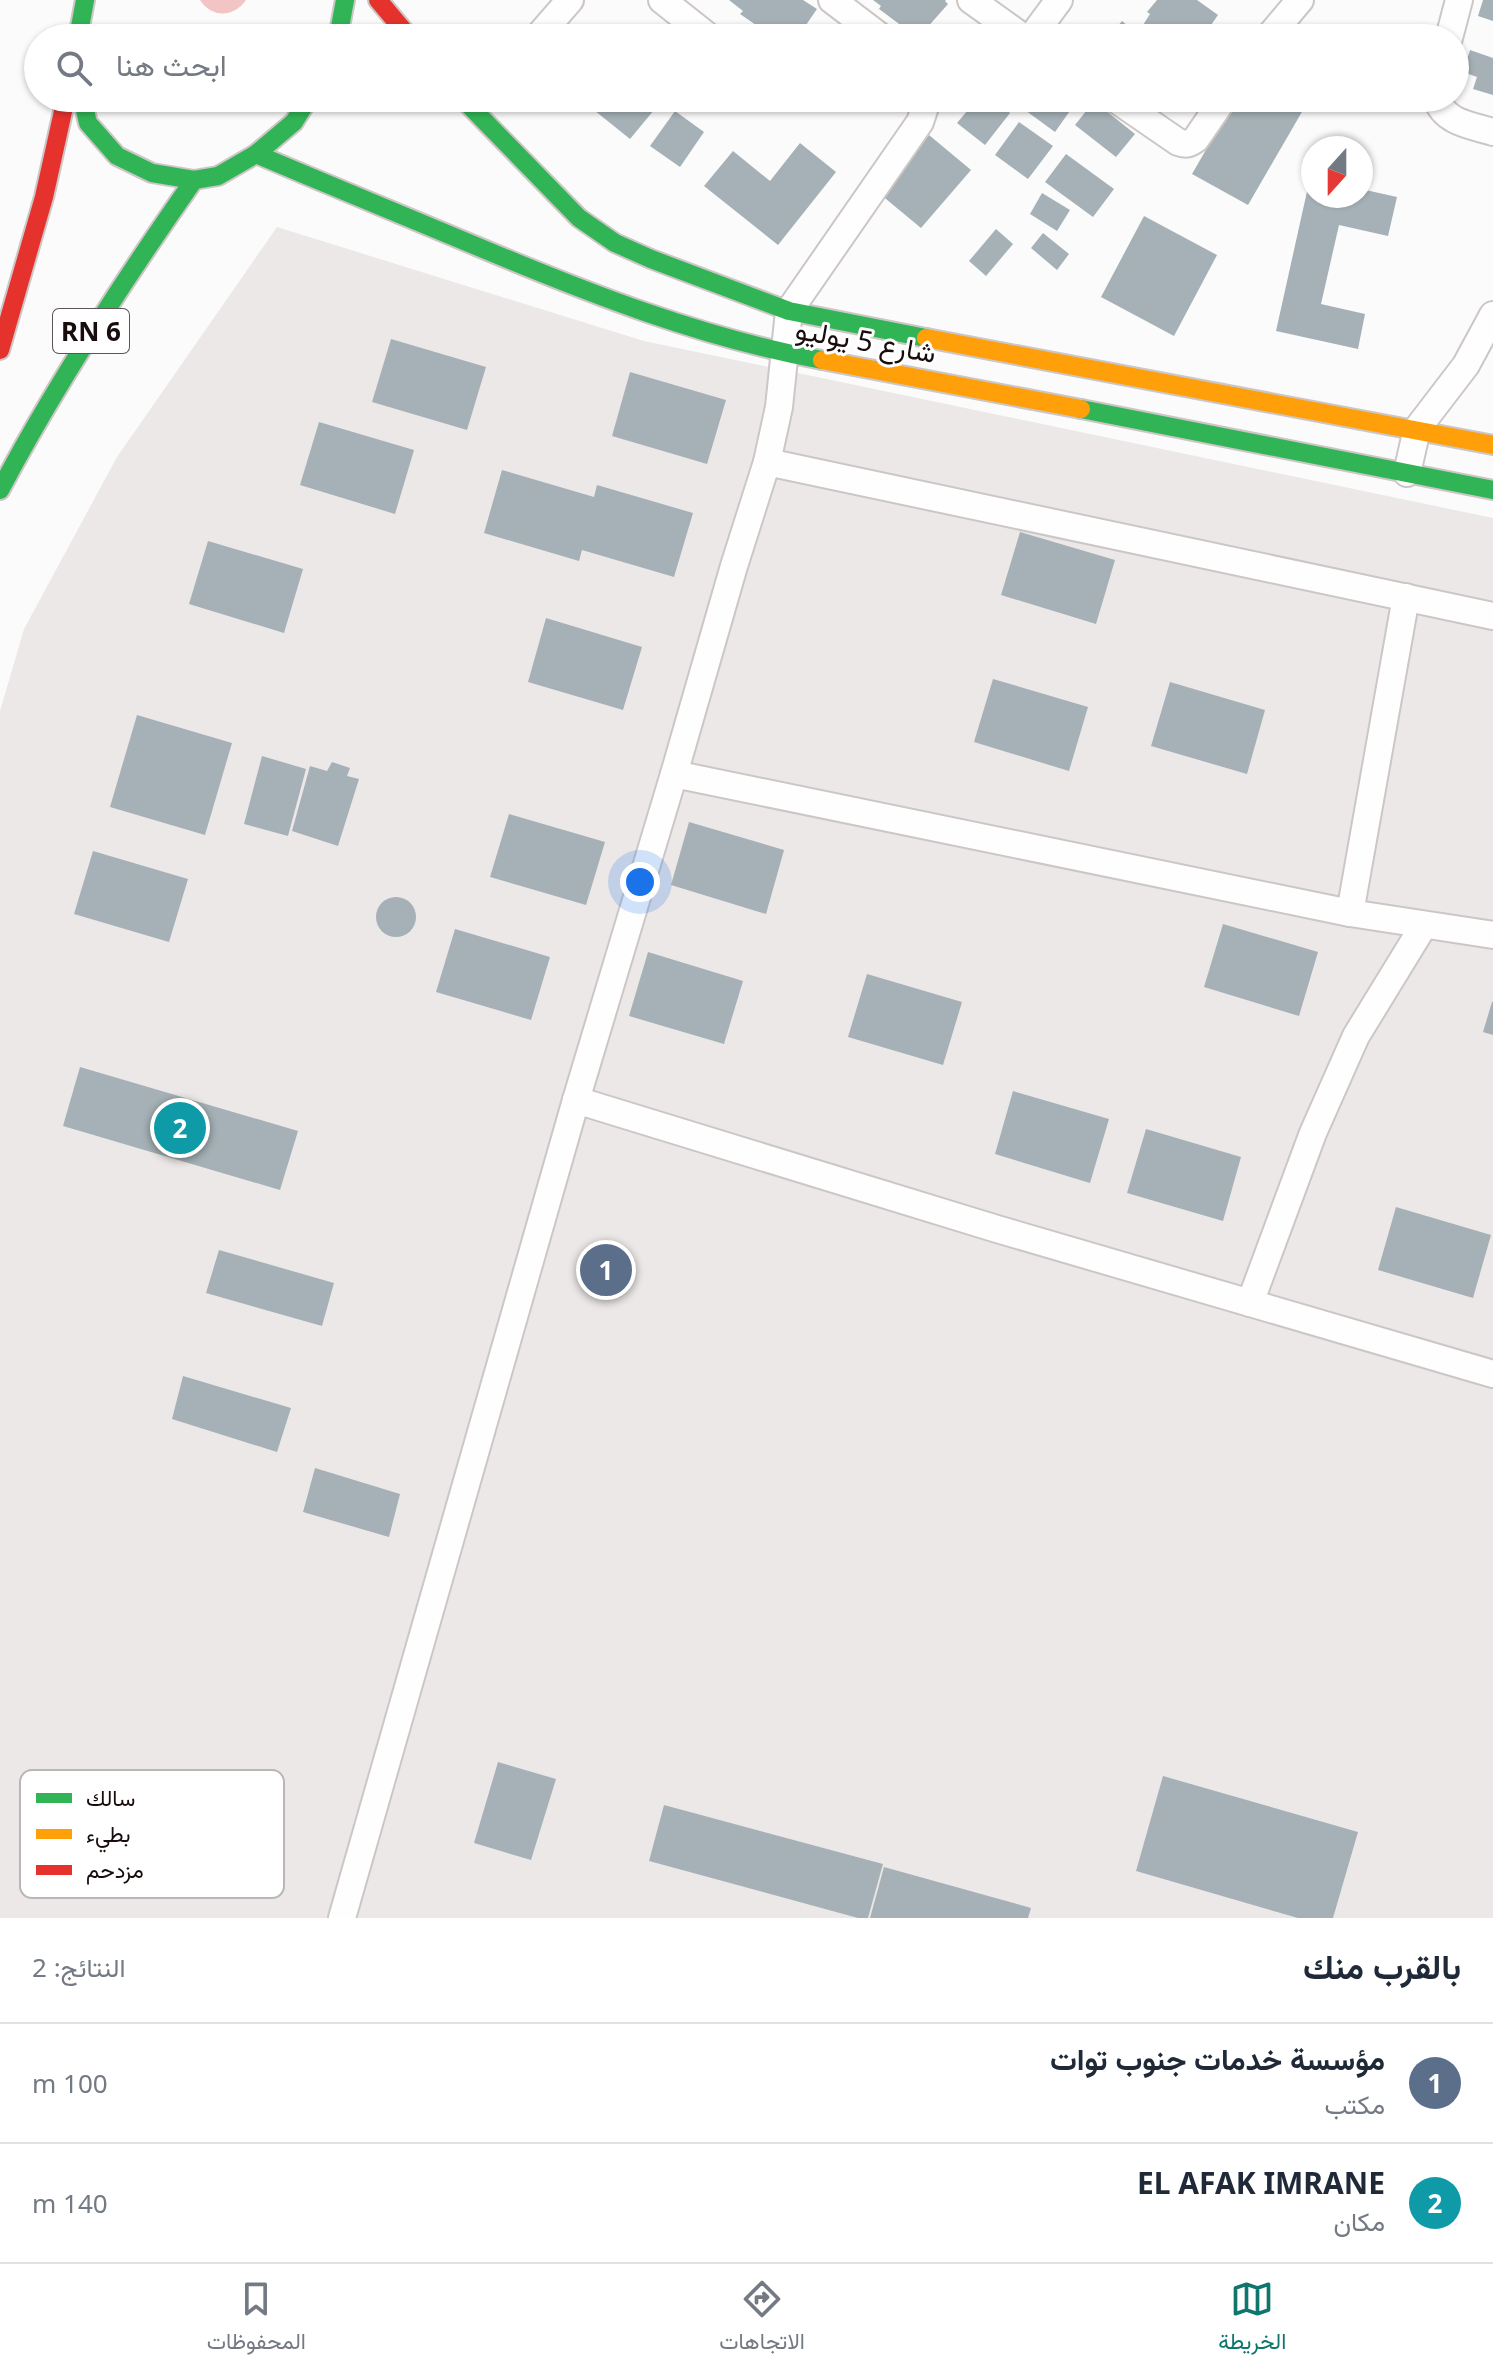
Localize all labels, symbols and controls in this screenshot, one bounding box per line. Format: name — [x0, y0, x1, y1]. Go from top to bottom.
search box — [24, 24, 1469, 112]
text: ابحث هنا — [116, 44, 227, 85]
icon: search — [52, 46, 96, 90]
north arrow — [1301, 136, 1373, 208]
road number: RN 6 — [53, 309, 129, 353]
street label: شارع 5 يوليو — [793, 309, 939, 372]
your location — [620, 862, 660, 902]
pin: 2 — [154, 1098, 206, 1158]
pin: 1 — [580, 1240, 632, 1300]
legend — [20, 1770, 284, 1898]
text: سالك — [86, 1782, 135, 1812]
text: بطيء — [86, 1818, 131, 1853]
text: مزدحم — [86, 1854, 144, 1885]
text: بالقرب منك — [1303, 1943, 1461, 1989]
text: النتائج: 2 — [32, 1949, 126, 1985]
text: مؤسسة خدمات جنوب توات — [1050, 2038, 1385, 2079]
text: 100 m — [32, 2065, 108, 2101]
text: 1 — [1428, 2065, 1442, 2101]
text: مكتب — [1324, 2086, 1385, 2122]
text: EL AFAK IMRANE — [1137, 2162, 1385, 2203]
text: 140 m — [32, 2185, 108, 2221]
text: 2 — [1428, 2185, 1442, 2221]
text: مكان — [1333, 2203, 1385, 2239]
tab: المحفوظات — [207, 2277, 306, 2361]
tab: الاتجاهات — [719, 2277, 805, 2361]
tab: الخريطة — [1218, 2277, 1286, 2361]

